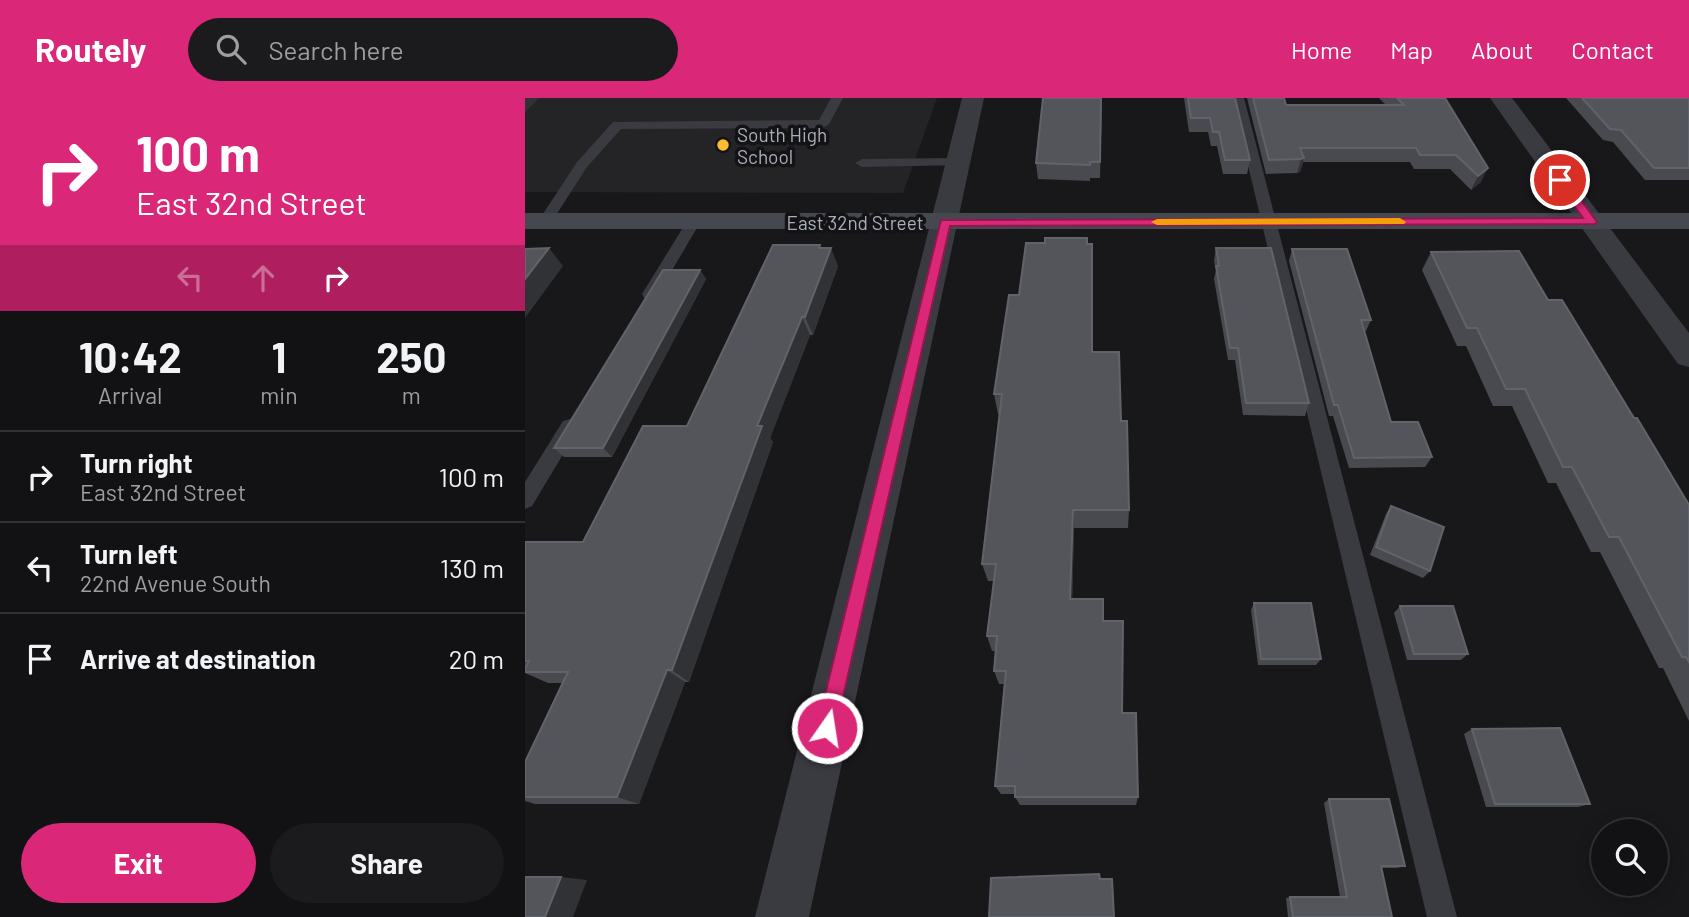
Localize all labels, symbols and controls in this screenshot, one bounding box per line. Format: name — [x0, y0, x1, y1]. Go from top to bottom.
search box — [188, 18, 678, 81]
text: Routely — [35, 29, 146, 69]
icon: search — [212, 30, 250, 68]
text: Search here — [268, 34, 404, 65]
text: Home — [1291, 35, 1352, 64]
text: Map — [1390, 35, 1433, 64]
text: About — [1471, 35, 1533, 64]
text: Contact — [1571, 35, 1654, 64]
text: 100 m — [136, 123, 260, 182]
place label: South High School — [737, 123, 827, 168]
icon: right — [21, 126, 112, 217]
marker: South High School — [715, 137, 731, 153]
pin — [1530, 150, 1590, 210]
icon: arrive — [1541, 161, 1579, 199]
text: East 32nd Street — [136, 183, 367, 221]
street label: East 32nd Street — [786, 211, 924, 234]
icon: left — [171, 259, 209, 297]
icon: ahead — [244, 259, 282, 297]
icon: right — [317, 259, 355, 297]
text: 10:42 — [79, 331, 182, 381]
text: 1 — [272, 331, 286, 381]
text: 250 — [376, 331, 446, 381]
text: Arrival — [98, 381, 162, 409]
text: min — [260, 381, 298, 409]
text: m — [402, 381, 421, 409]
text: Turn right — [80, 447, 193, 478]
icon: right — [21, 458, 59, 496]
text: 100 m — [439, 461, 504, 492]
text: East 32nd Street — [80, 478, 246, 506]
text: Turn left — [80, 538, 178, 569]
icon: left — [21, 549, 59, 587]
text: 130 m — [440, 552, 504, 583]
text: 22nd Avenue South — [80, 569, 271, 597]
icon: arrive — [21, 640, 59, 678]
text: Arrive at destination — [80, 643, 316, 674]
text: 20 m — [449, 643, 504, 674]
position arrow — [790, 691, 864, 765]
map controls — [1591, 819, 1668, 896]
button: search — [1591, 819, 1668, 896]
button: Exit — [21, 823, 256, 903]
button: Share — [270, 823, 504, 903]

